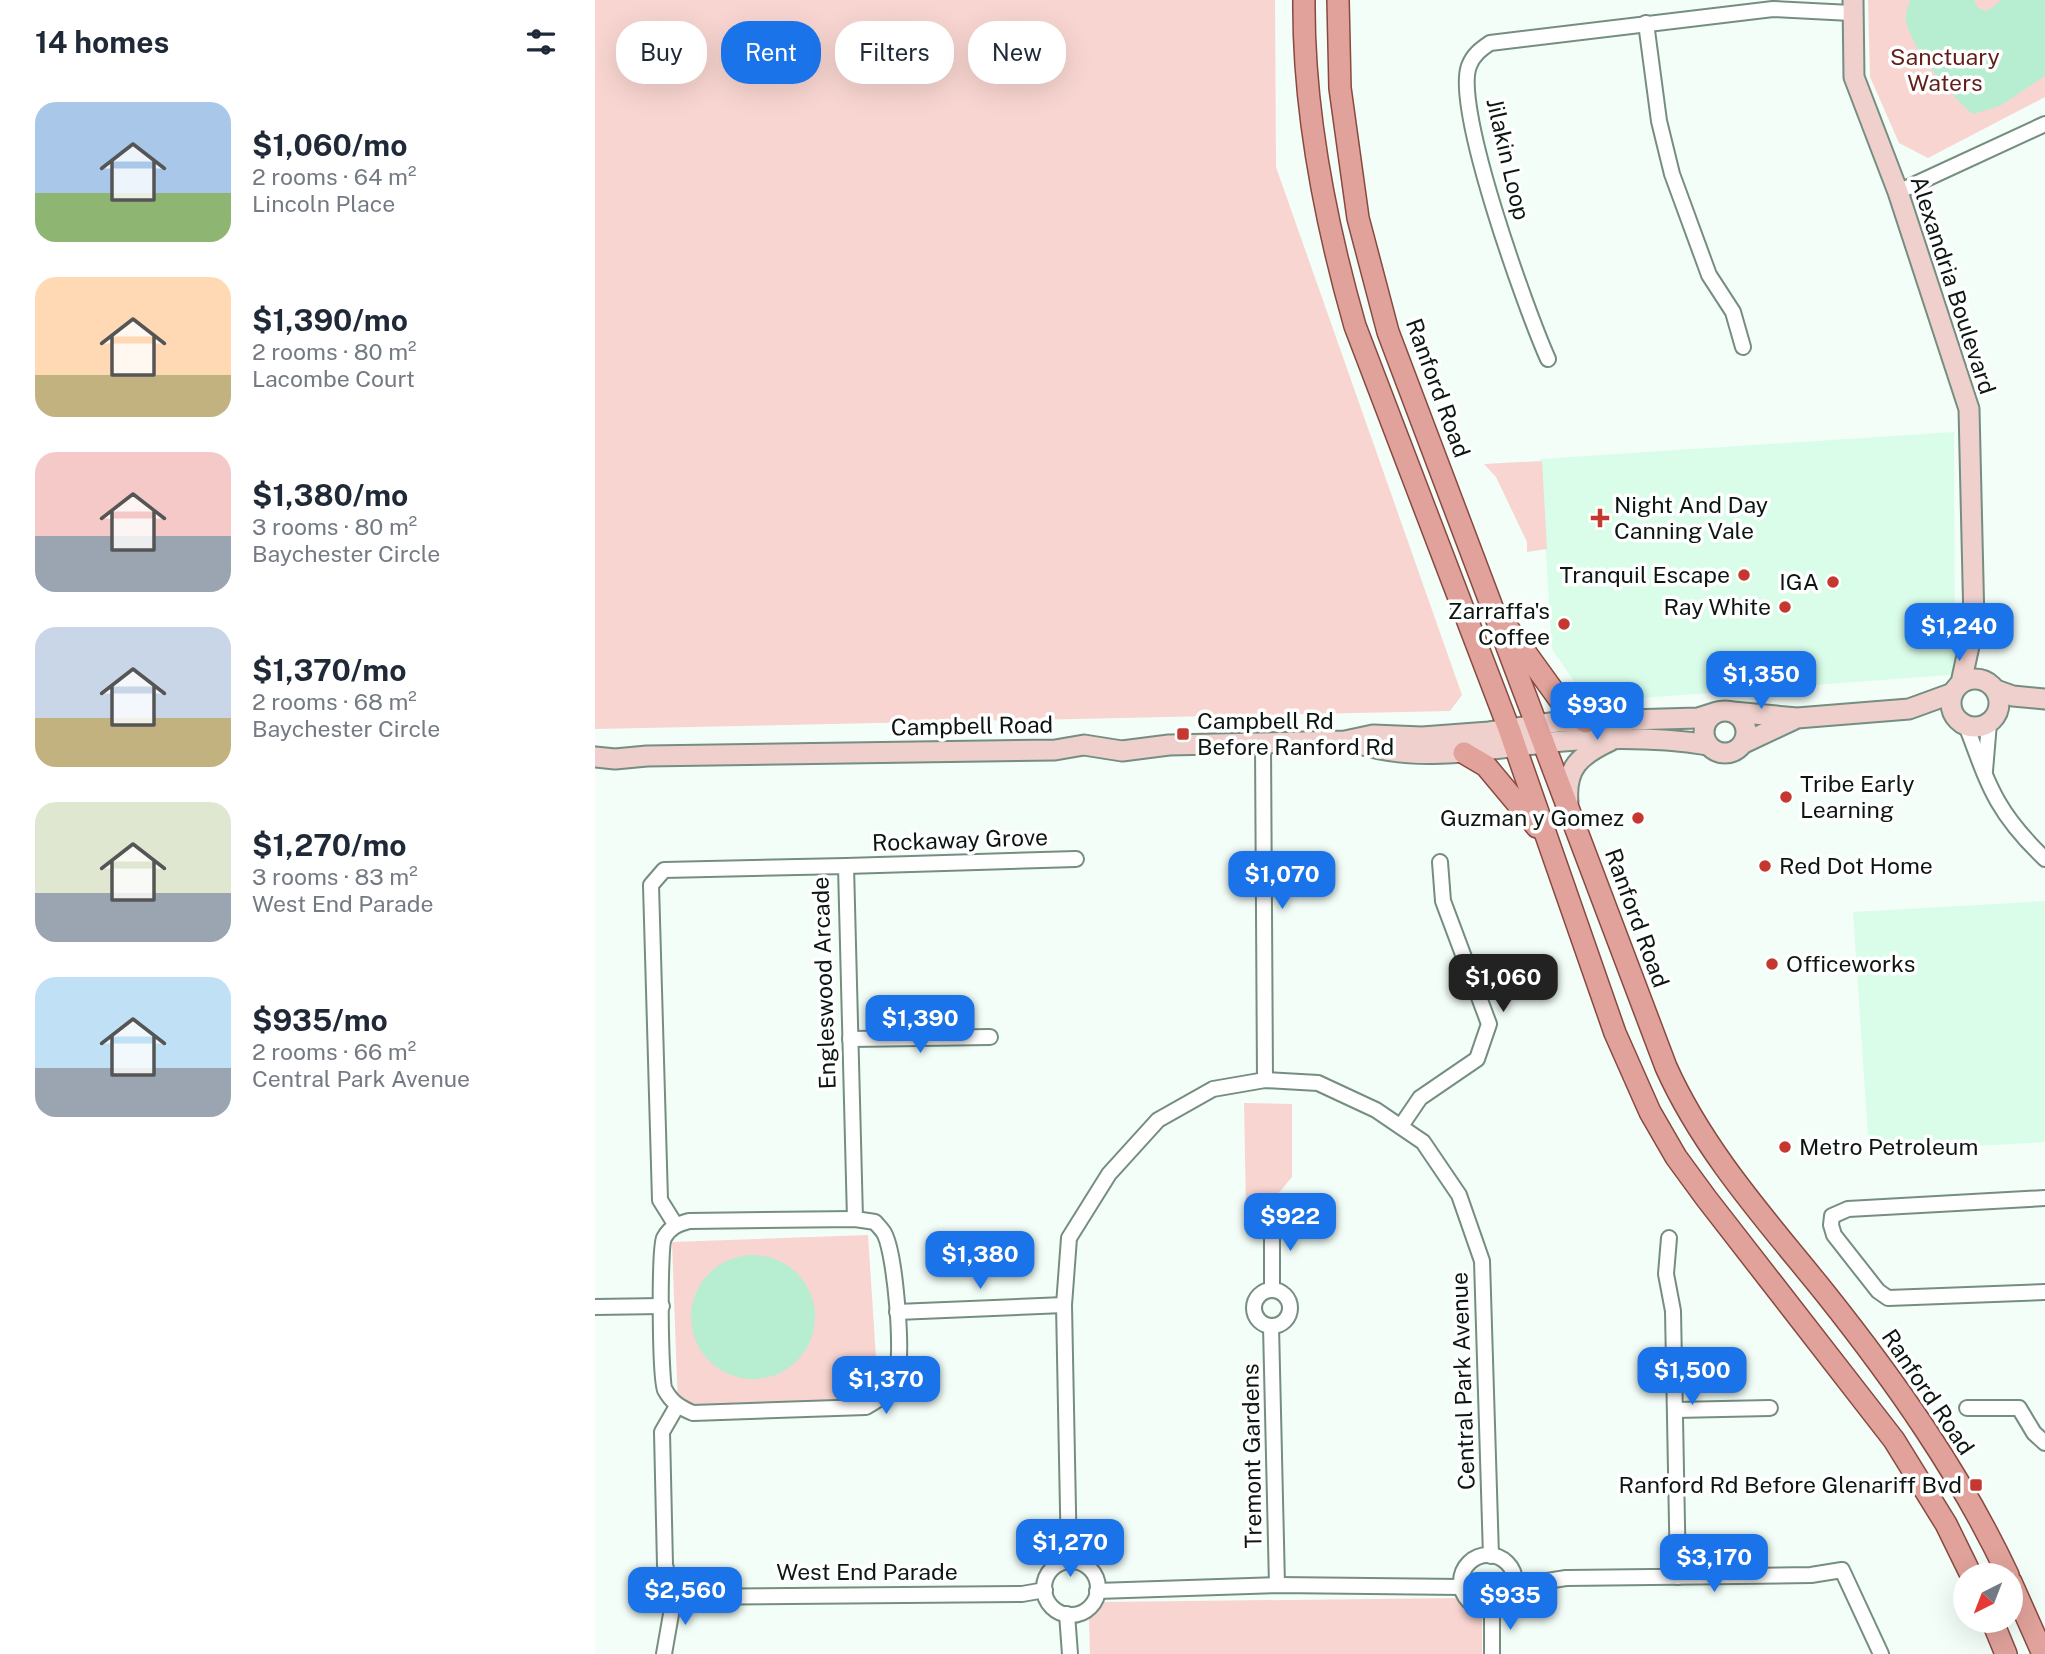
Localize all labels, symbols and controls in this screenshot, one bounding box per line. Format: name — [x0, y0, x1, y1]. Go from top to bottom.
chip: Buy — [616, 21, 707, 84]
chip: Rent — [721, 21, 821, 84]
chip: Filters — [835, 21, 954, 84]
chip: New — [968, 21, 1066, 84]
icon: filters — [522, 23, 560, 61]
text: 14 homes — [35, 24, 169, 60]
park label: Sanctuary Waters — [1890, 43, 2000, 96]
street label: Jilakin Loop — [1481, 95, 1536, 223]
text: $1,060/mo — [252, 127, 407, 163]
icon: home — [91, 130, 175, 214]
text: 2 rooms · 64 m² — [252, 163, 416, 190]
street label: Alexandria Boulevard — [1905, 172, 2002, 397]
text: Lincoln Place — [252, 190, 395, 217]
text: $1,390/mo — [252, 302, 408, 338]
icon: home — [91, 305, 175, 389]
street label: Ranford Road — [1401, 315, 1476, 461]
text: 2 rooms · 80 m² — [252, 338, 417, 365]
text: Lacombe Court — [252, 365, 415, 392]
text: $1,380/mo — [252, 477, 408, 513]
icon: home — [91, 480, 175, 564]
place label: Night And Day Canning Vale — [1614, 491, 1768, 544]
marker: Night And Day Canning Vale — [1592, 510, 1608, 526]
text: 3 rooms · 80 m² — [252, 513, 417, 540]
text: Baychester Circle — [252, 540, 440, 567]
place label: Tranquil Escape — [1559, 561, 1730, 588]
marker: Tranquil Escape — [1736, 567, 1752, 583]
place label: IGA — [1779, 568, 1819, 595]
marker: IGA — [1825, 574, 1841, 590]
place label: Ray White — [1664, 593, 1771, 620]
place label: Zarraffa's Coffee — [1448, 597, 1550, 650]
marker: Ray White — [1777, 599, 1793, 615]
pin: $1,240 — [1902, 604, 2016, 663]
text: $1,240 — [1921, 612, 1997, 639]
marker: Zarraffa's Coffee — [1556, 616, 1572, 632]
text: $1,370/mo — [252, 652, 406, 688]
pin: $1,350 — [1704, 652, 1818, 711]
icon: home — [91, 655, 175, 739]
text: $1,350 — [1722, 660, 1800, 687]
pin: $930 — [1556, 682, 1638, 742]
text: 2 rooms · 68 m² — [252, 688, 417, 715]
text: $930 — [1567, 691, 1627, 718]
place label: Campbell Rd Before Ranford Rd — [1197, 707, 1394, 760]
street label: Campbell Road — [891, 711, 1053, 740]
text: Baychester Circle — [252, 715, 440, 742]
marker: Campbell Rd Before Ranford Rd — [1175, 726, 1191, 742]
place label: Tribe Early Learning — [1800, 770, 1915, 823]
marker: Tribe Early Learning — [1778, 789, 1794, 805]
place label: Guzman y Gomez — [1440, 804, 1624, 831]
marker: Guzman y Gomez — [1630, 810, 1646, 826]
street label: Rockaway Grove — [872, 823, 1048, 856]
text: $1,270/mo — [252, 827, 407, 863]
icon: home — [91, 830, 175, 914]
street label: Ranford Road — [1600, 845, 1675, 991]
pin: $1,070 — [1225, 852, 1339, 911]
place label: Red Dot Home — [1779, 852, 1933, 879]
marker: Red Dot Home — [1757, 858, 1773, 874]
text: $1,070 — [1244, 860, 1320, 887]
text: 3 rooms · 83 m² — [252, 863, 418, 890]
street label: Engleswood Arcade — [806, 876, 841, 1090]
text: West End Parade — [252, 890, 434, 917]
place label: Officeworks — [1786, 950, 1915, 977]
pin: $1,060 — [1446, 954, 1560, 1014]
marker: Officeworks — [1764, 956, 1780, 972]
text: $1,060 — [1465, 963, 1541, 990]
pin: $1,390 — [863, 996, 977, 1055]
text: $935/mo — [252, 1002, 388, 1038]
text: $1,390 — [882, 1004, 959, 1031]
icon: home — [91, 1005, 175, 1089]
text: 2 rooms · 66 m² — [252, 1038, 416, 1065]
text: Central Park Avenue — [252, 1065, 470, 1092]
place label: Metro Petroleum — [1799, 1133, 1978, 1160]
marker: Metro Petroleum — [1777, 1139, 1793, 1155]
pin: $922 — [1249, 1194, 1331, 1253]
text: $922 — [1260, 1202, 1320, 1229]
pin: $1,380 — [923, 1232, 1037, 1291]
text: $1,380 — [941, 1240, 1019, 1267]
street label: Central Park Avenue — [1445, 1272, 1480, 1490]
street label: Ranford Road — [1877, 1324, 1980, 1460]
pin: $1,500 — [1635, 1348, 1749, 1407]
pin: $1,370 — [829, 1356, 943, 1416]
text: $1,500 — [1654, 1356, 1730, 1383]
street label: Tremont Gardens — [1236, 1363, 1267, 1549]
text: $1,370 — [848, 1365, 924, 1392]
place label: Ranford Rd Before Glenariff Bvd — [1619, 1471, 1962, 1498]
marker: Ranford Rd Before Glenariff Bvd — [1968, 1477, 1984, 1493]
pin: $1,270 — [1013, 1520, 1127, 1579]
text: $1,270 — [1032, 1528, 1108, 1555]
pin: $3,170 — [1657, 1534, 1771, 1594]
text: $3,170 — [1676, 1543, 1752, 1570]
street label: West End Parade — [776, 1558, 958, 1585]
north arrow — [1953, 1563, 2023, 1633]
map controls — [1953, 1563, 2023, 1633]
pin: $2,560 — [628, 1568, 742, 1627]
pin: $935 — [1469, 1572, 1551, 1632]
text: $2,560 — [644, 1576, 726, 1603]
text: $935 — [1479, 1581, 1541, 1608]

